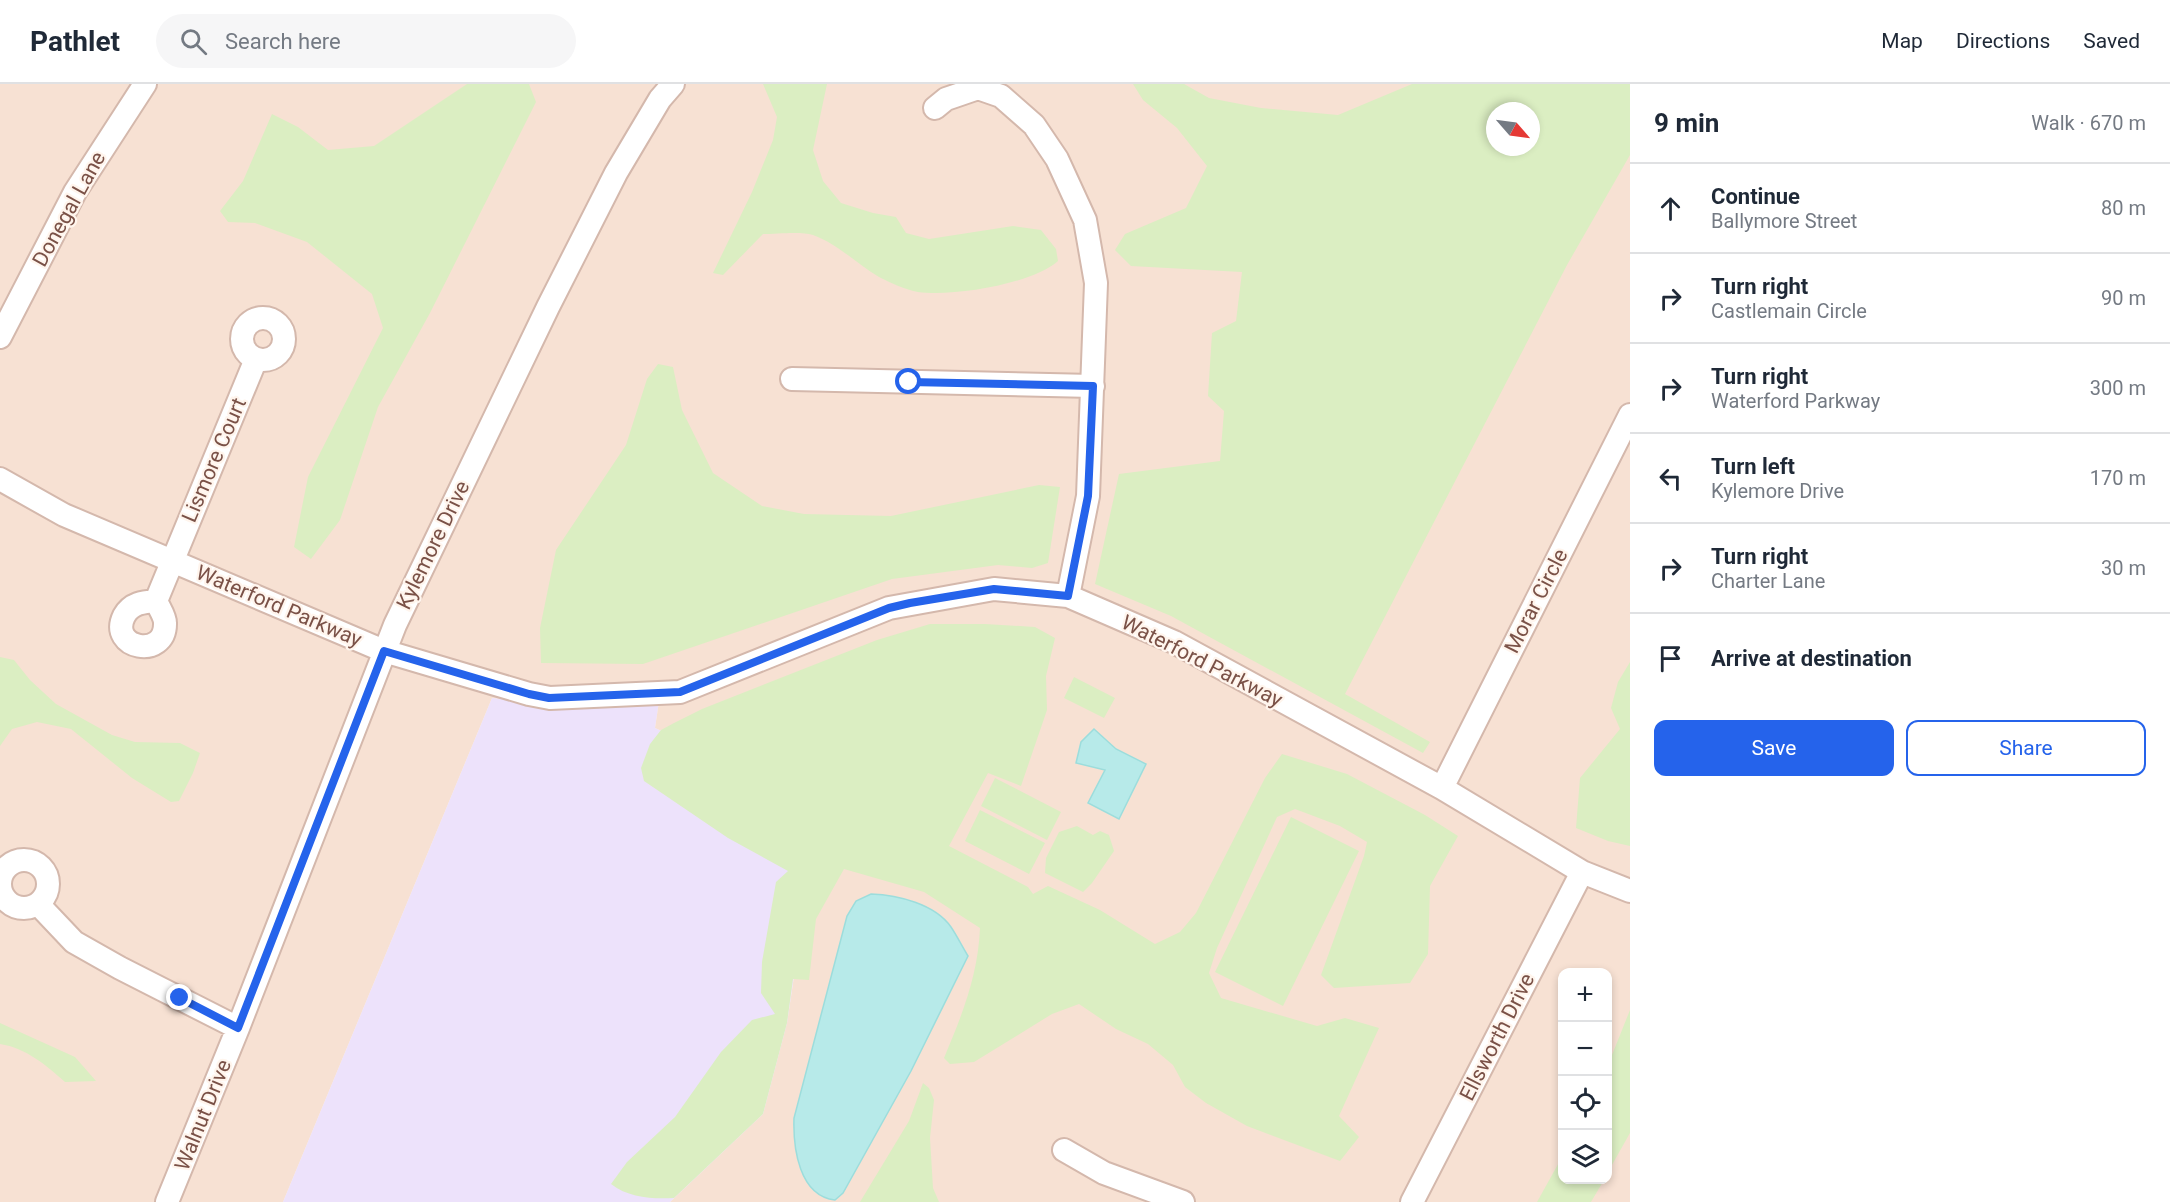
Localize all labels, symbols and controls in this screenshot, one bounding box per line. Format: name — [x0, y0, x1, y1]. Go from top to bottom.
search box — [156, 14, 576, 68]
text: Pathlet — [30, 25, 120, 58]
icon: search — [177, 25, 210, 58]
text: Search here — [225, 29, 341, 54]
text: Map — [1881, 29, 1923, 53]
text: Directions — [1956, 29, 2050, 53]
text: Saved — [2083, 29, 2140, 53]
north arrow — [1486, 102, 1540, 156]
text: 9 min — [1654, 108, 1719, 138]
text: Walk · 670 m — [2031, 111, 2146, 135]
street label: Donegal Lane — [28, 147, 110, 271]
text: Continue — [1711, 184, 1800, 209]
icon: ahead — [1654, 192, 1687, 225]
text: 80 m — [2101, 196, 2146, 220]
text: Ballymore Street — [1711, 209, 1857, 233]
text: Turn right — [1711, 274, 1808, 299]
icon: right — [1654, 282, 1687, 315]
text: 90 m — [2101, 286, 2146, 310]
text: Castlemain Circle — [1711, 299, 1867, 323]
text: Turn right — [1711, 364, 1808, 389]
route start — [895, 368, 921, 394]
icon: right — [1654, 372, 1687, 405]
text: 300 m — [2090, 376, 2146, 400]
text: Waterford Parkway — [1711, 389, 1880, 413]
street label: Lismore Court — [177, 394, 251, 526]
text: Turn left — [1711, 454, 1795, 479]
icon: left — [1654, 462, 1687, 495]
text: 170 m — [2090, 466, 2146, 490]
street label: Kylemore Drive — [392, 477, 474, 613]
text: Kylemore Drive — [1711, 479, 1844, 503]
text: Turn right — [1711, 544, 1808, 569]
street label: Morar Circle — [1499, 545, 1573, 657]
icon: right — [1654, 552, 1687, 585]
text: 30 m — [2101, 556, 2146, 580]
street label: Waterford Parkway — [193, 560, 365, 652]
text: Charter Lane — [1711, 569, 1825, 593]
street label: Waterford Parkway — [1117, 610, 1287, 712]
icon: arrive — [1654, 642, 1687, 675]
text: Arrive at destination — [1711, 646, 1912, 671]
button: Save — [1654, 720, 1894, 776]
button: Share — [1906, 720, 2146, 776]
map controls — [1558, 968, 1612, 1184]
button: + — [1558, 968, 1612, 1022]
street label: Ellsworth Drive — [1455, 970, 1539, 1104]
route end — [166, 984, 192, 1010]
button: − — [1558, 1022, 1612, 1076]
street label: Walnut Drive — [170, 1056, 236, 1174]
button: locate — [1558, 1076, 1612, 1130]
button: layers — [1558, 1130, 1612, 1184]

